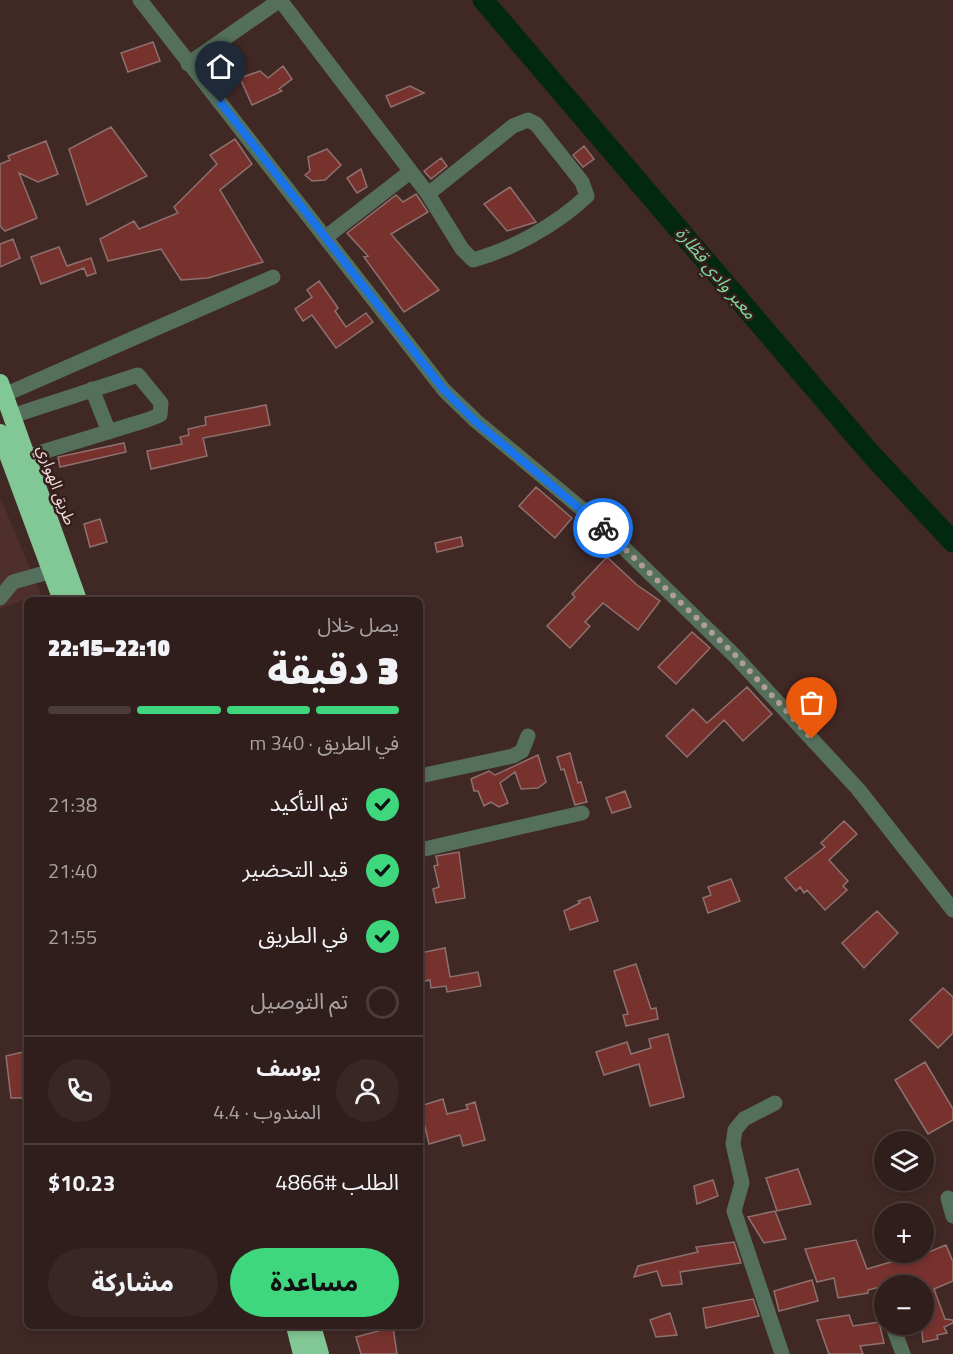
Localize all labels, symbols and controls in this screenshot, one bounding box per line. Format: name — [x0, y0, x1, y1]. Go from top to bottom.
pin — [195, 41, 246, 103]
icon: home — [204, 50, 237, 83]
water label: معبر وادي قطّارة — [669, 220, 764, 326]
street label: طريق الهواري — [31, 442, 83, 529]
courier — [573, 498, 633, 558]
icon: bike — [587, 512, 620, 545]
text: يصل خلال — [317, 609, 399, 640]
text: 22:10–22:15 — [48, 631, 170, 665]
text: 3 دقيقة — [267, 640, 399, 699]
pin — [786, 677, 837, 739]
icon: bag — [795, 686, 828, 719]
text: في الطريق · 340 m — [249, 727, 399, 758]
text: تم التأكيد — [270, 786, 348, 820]
icon: check — [366, 788, 399, 821]
text: 21:38 — [48, 789, 97, 820]
text: قيد التحضير — [242, 852, 348, 886]
icon: check — [366, 854, 399, 887]
text: 21:40 — [48, 855, 97, 886]
text: في الطريق — [258, 918, 348, 952]
icon: check — [366, 920, 399, 953]
text: 21:55 — [48, 921, 97, 952]
text: تم التوصيل — [251, 984, 348, 1018]
text: يوسف — [256, 1051, 321, 1085]
button: phone — [48, 1059, 111, 1122]
button: person — [336, 1059, 399, 1122]
text: المندوب · 4.4 — [213, 1096, 321, 1127]
map controls — [874, 1131, 934, 1335]
button: layers — [874, 1131, 934, 1191]
text: الطلب #4866 — [275, 1165, 399, 1199]
text: $10.23 — [48, 1166, 115, 1200]
button: + — [874, 1203, 934, 1263]
button: مشاركة — [48, 1248, 218, 1317]
button: مساعدة — [230, 1248, 399, 1317]
button: − — [874, 1275, 934, 1335]

